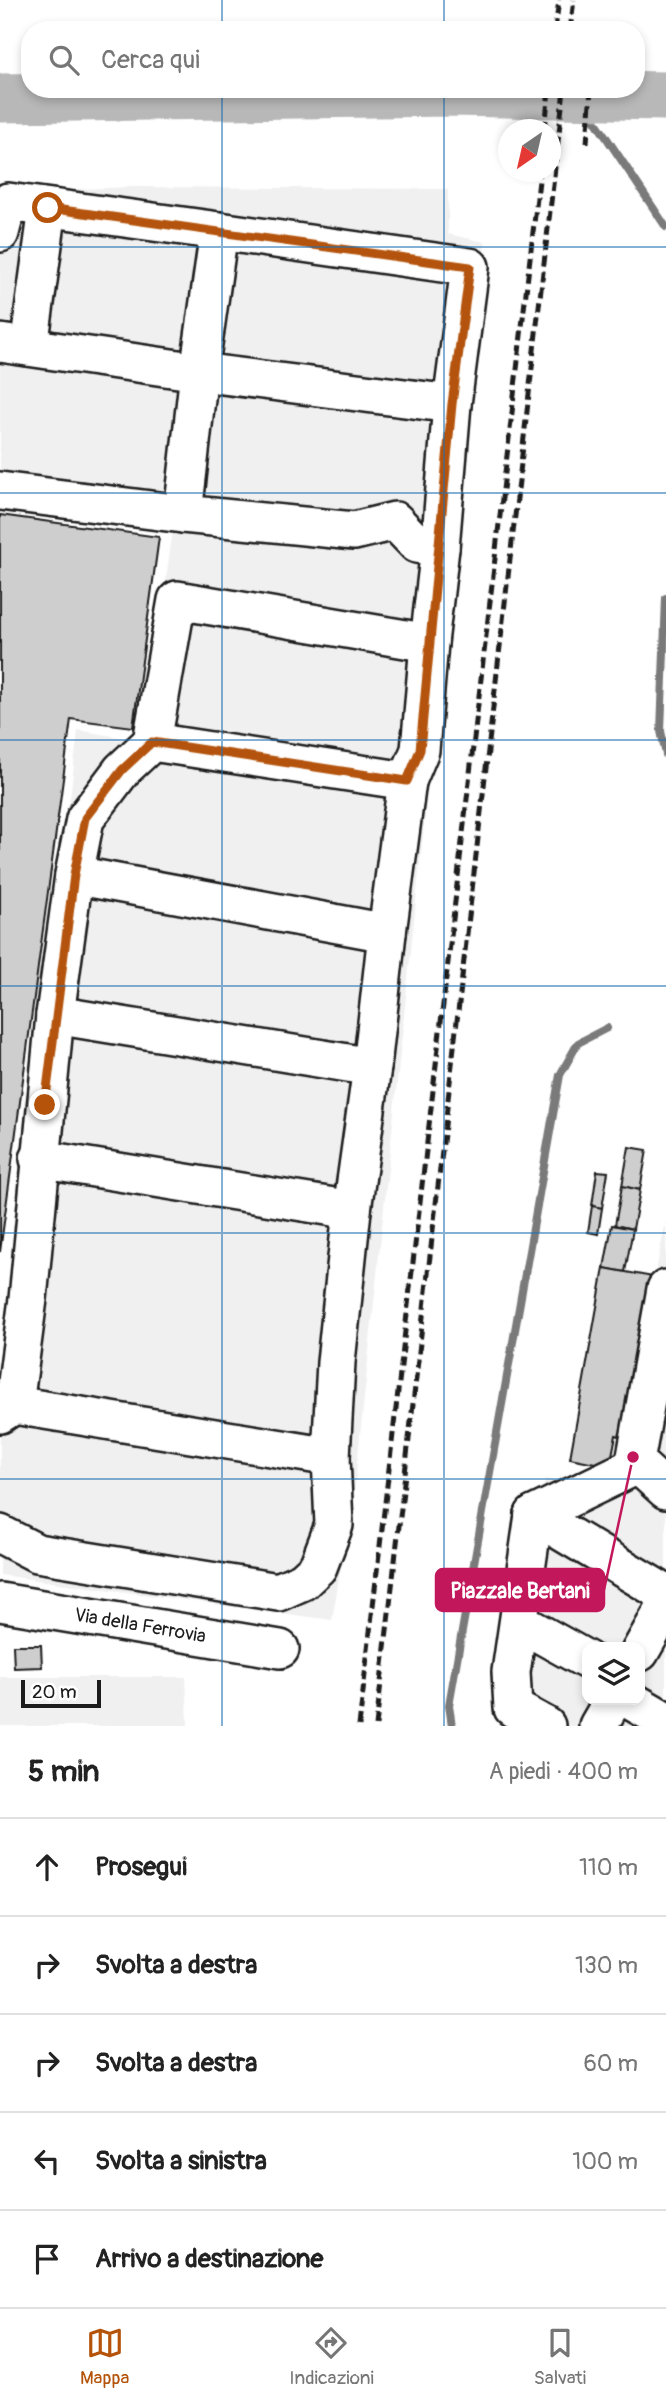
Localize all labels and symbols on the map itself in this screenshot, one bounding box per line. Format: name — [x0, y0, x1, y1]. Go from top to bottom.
north arrow — [498, 119, 561, 182]
route start — [32, 192, 63, 223]
route end — [29, 1089, 60, 1120]
callout: Piazzale Bertani — [436, 1569, 604, 1611]
text: Piazzale Bertani — [450, 1578, 590, 1605]
street label: Via della Ferrovia — [72, 1603, 208, 1648]
scale bar — [21, 1677, 102, 1709]

